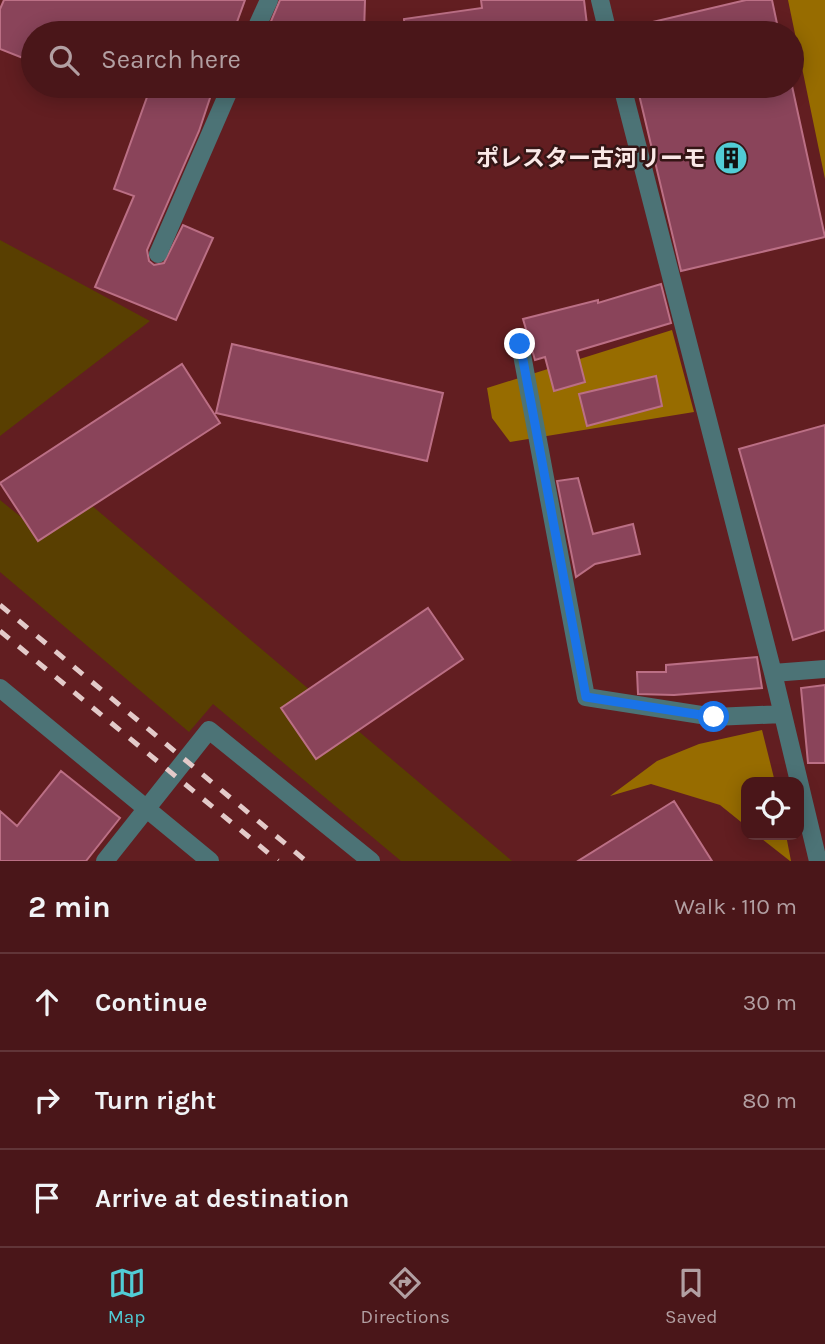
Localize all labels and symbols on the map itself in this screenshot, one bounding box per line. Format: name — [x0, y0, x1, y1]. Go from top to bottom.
building icon: ポレスター古河リーモ — [712, 139, 750, 177]
place label: ポレスター古河リーモ — [476, 145, 706, 172]
route end — [504, 328, 535, 359]
route start — [698, 701, 729, 732]

